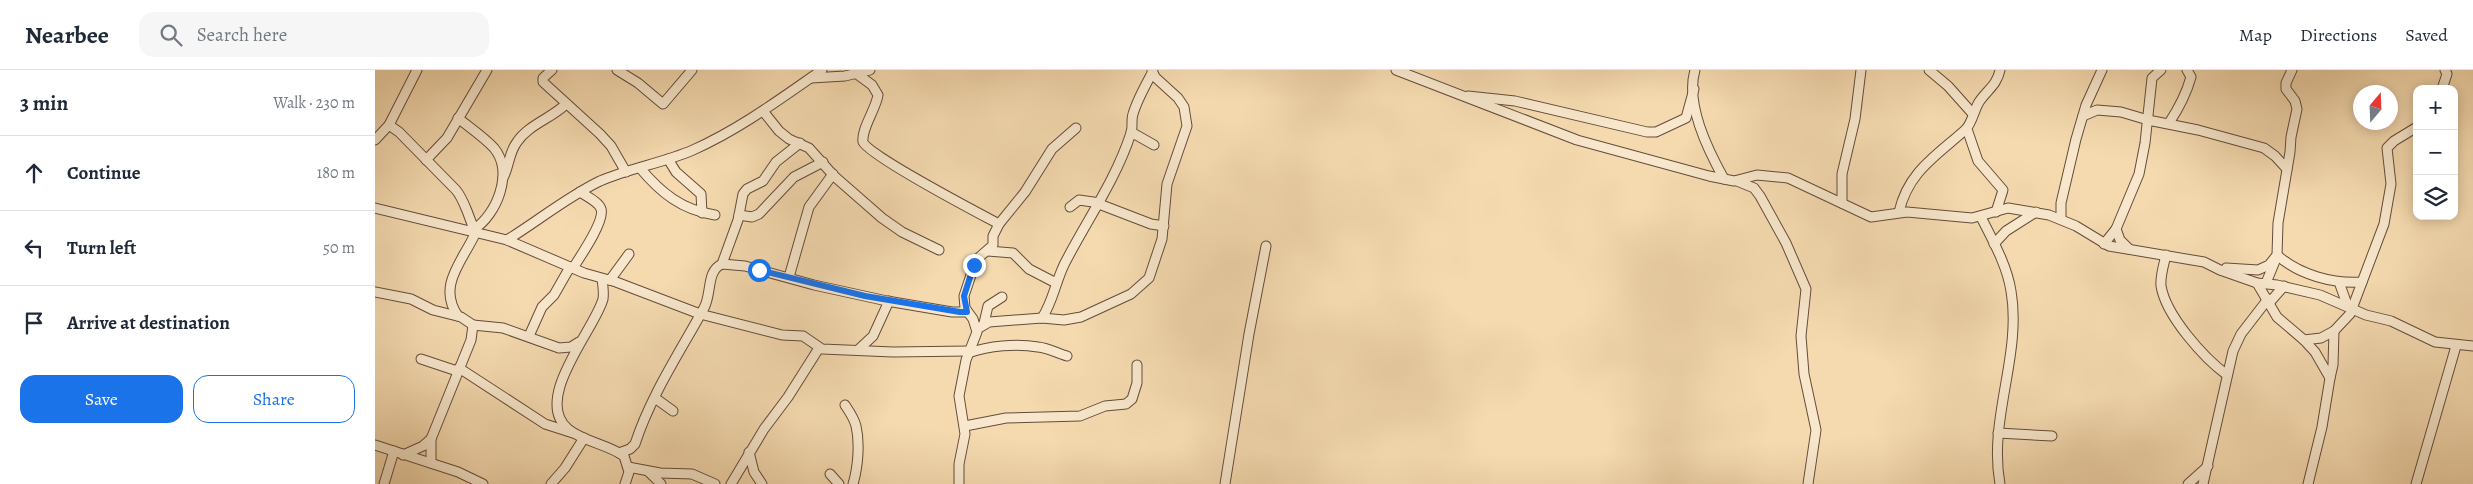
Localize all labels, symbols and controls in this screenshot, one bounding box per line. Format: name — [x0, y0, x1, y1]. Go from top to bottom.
search box — [139, 12, 489, 57]
text: Nearbee — [25, 19, 109, 51]
icon: search — [157, 21, 185, 49]
text: Search here — [197, 22, 287, 48]
text: Map — [2239, 23, 2272, 47]
text: Directions — [2300, 23, 2377, 47]
text: Saved — [2405, 23, 2448, 47]
north arrow — [2353, 85, 2398, 130]
map controls — [2413, 85, 2458, 220]
button: + — [2413, 85, 2458, 130]
text: 3 min — [20, 89, 68, 117]
text: Walk · 230 m — [273, 92, 355, 114]
button: − — [2413, 130, 2458, 175]
icon: ahead — [20, 159, 48, 187]
text: Continue — [67, 160, 141, 186]
text: 180 m — [317, 162, 355, 184]
button: layers — [2413, 175, 2458, 220]
icon: left — [20, 234, 48, 262]
text: Turn left — [67, 235, 136, 261]
text: 50 m — [323, 237, 355, 259]
route end — [963, 254, 986, 277]
route start — [748, 259, 771, 282]
icon: arrive — [20, 309, 48, 337]
text: Arrive at destination — [67, 310, 230, 336]
button: Save — [20, 375, 183, 423]
button: Share — [193, 375, 355, 423]

